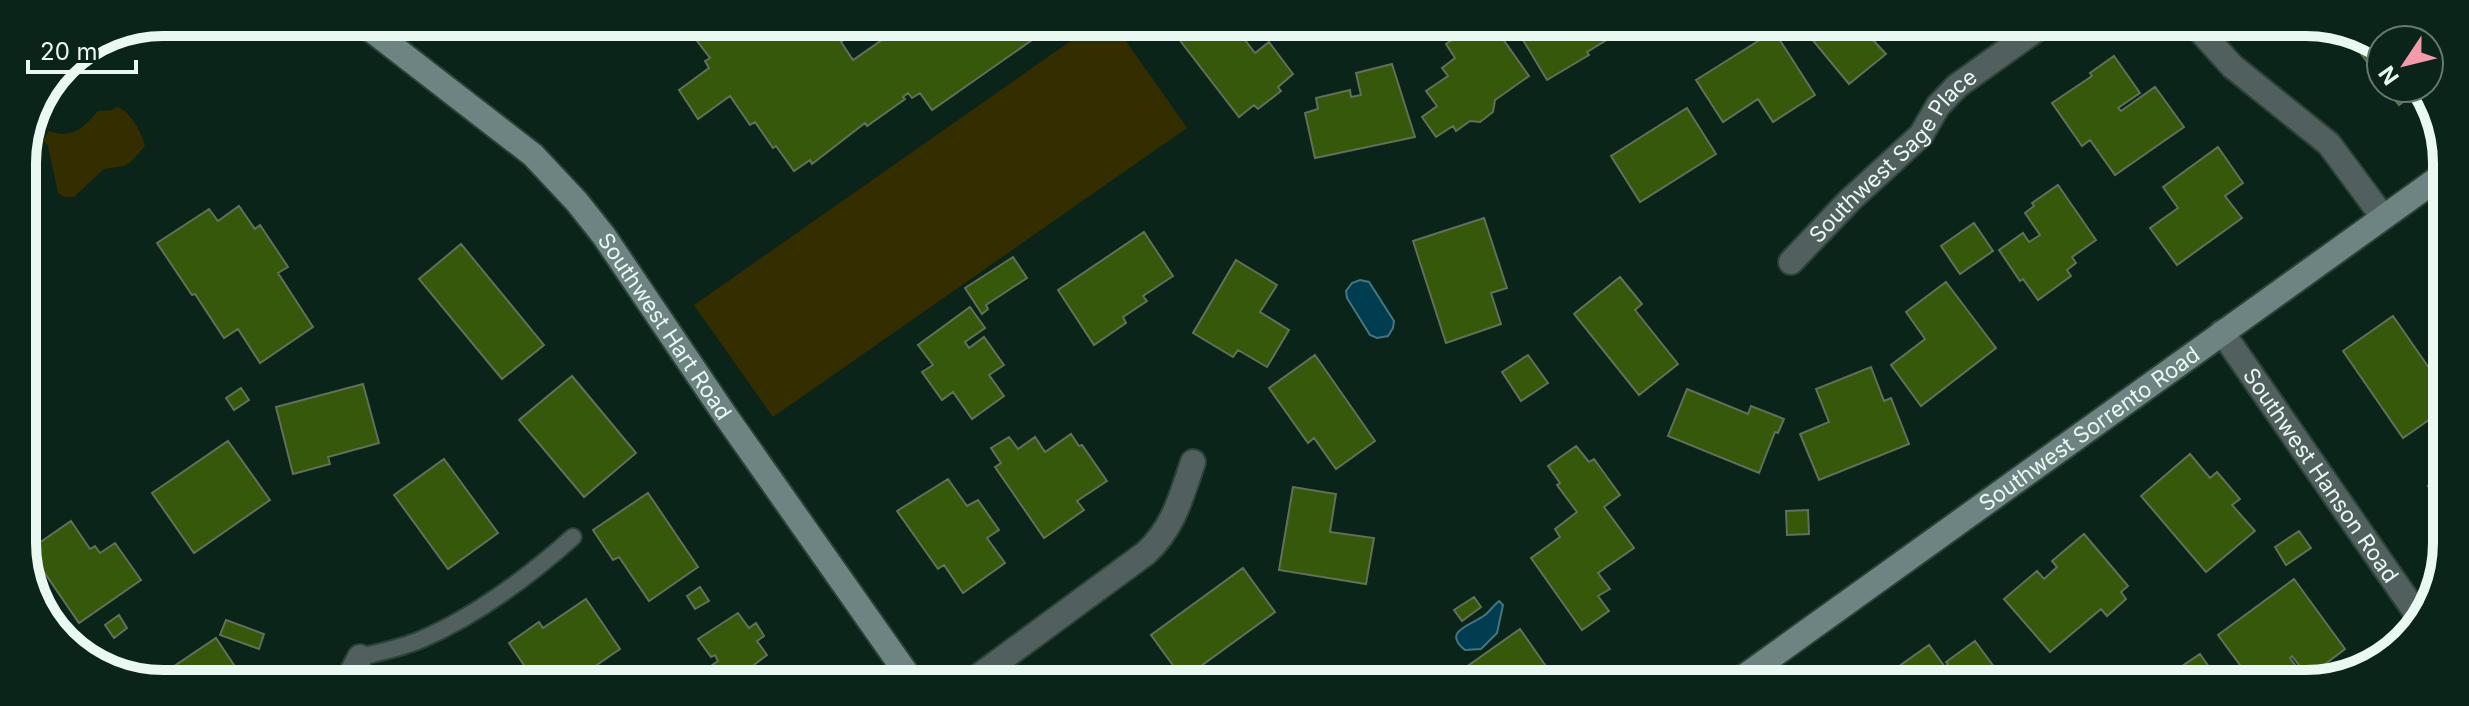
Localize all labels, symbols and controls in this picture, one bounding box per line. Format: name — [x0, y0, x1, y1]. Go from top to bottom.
scale bar — [28, 24, 136, 74]
north arrow — [2365, 24, 2445, 104]
text: 20 m — [40, 37, 98, 66]
text: N — [2373, 61, 2404, 90]
street label: Southwest Sage Place — [1804, 63, 1982, 248]
street label: Southwest Hart Road — [593, 228, 737, 424]
street label: Southwest Sorrento Road — [1974, 341, 2204, 517]
street label: Southwest Hanson Road — [2238, 363, 2404, 587]

